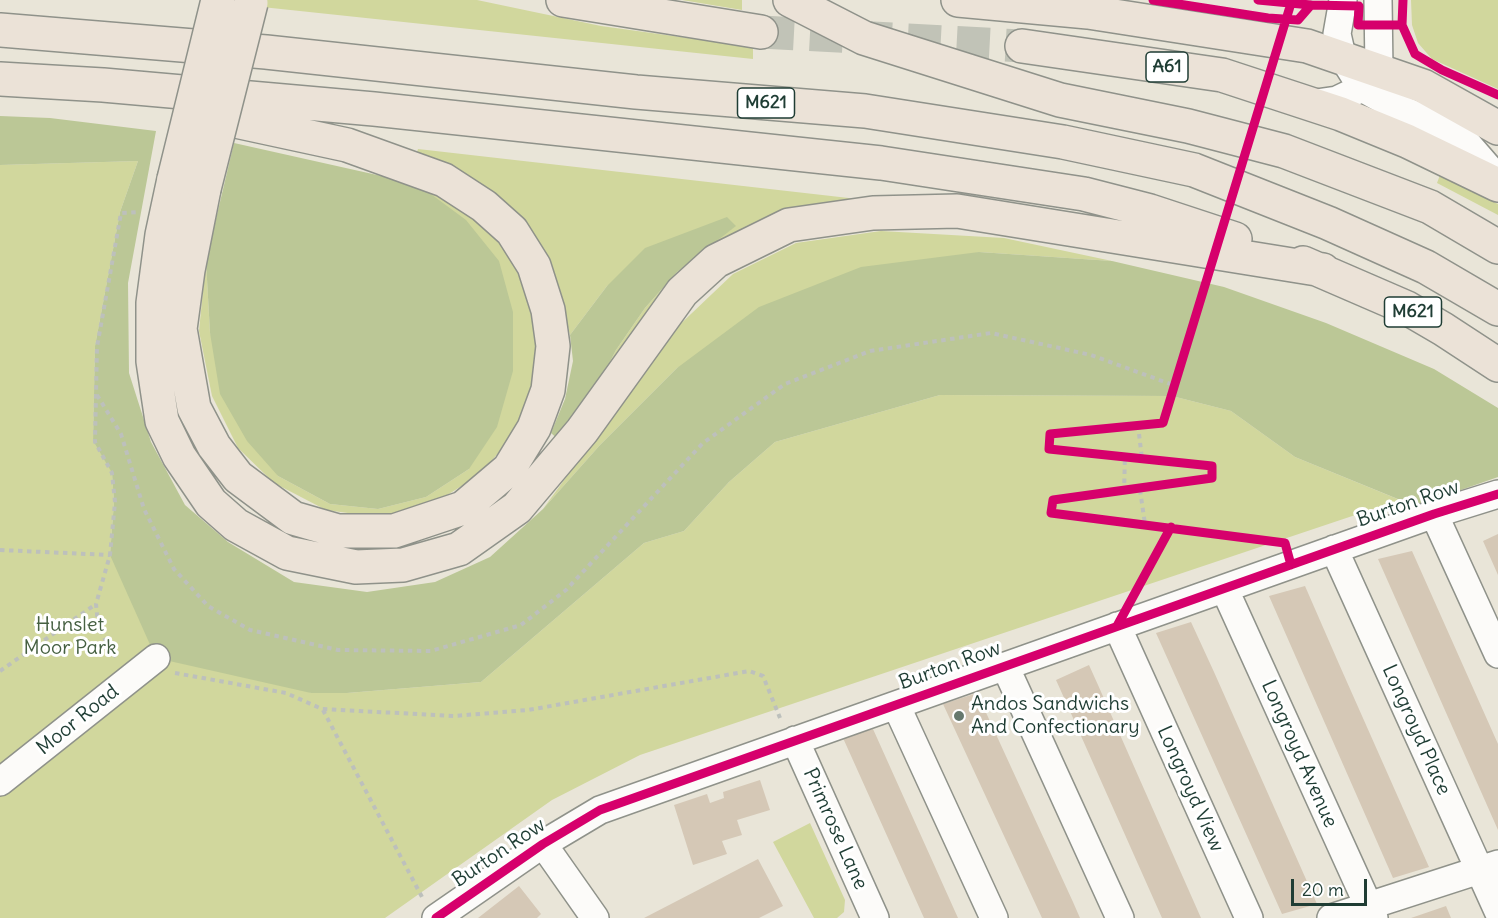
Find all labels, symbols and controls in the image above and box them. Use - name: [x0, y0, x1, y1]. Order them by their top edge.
- road number: A61: [1146, 52, 1188, 82]
- road number: M621: [738, 88, 795, 118]
- road number: M621: [1384, 297, 1442, 327]
- street label: Burton Row: [1354, 475, 1462, 533]
- park label: Hunslet Moor Park: [24, 613, 116, 660]
- street label: Burton Row: [896, 636, 1004, 696]
- street label: Longroyd Place: [1377, 661, 1455, 799]
- street label: Longroyd Avenue: [1256, 677, 1342, 831]
- street label: Moor Road: [32, 680, 124, 760]
- place label: Andos Sandwichs And Confectionary: [971, 692, 1140, 739]
- marker: Andos Sandwichs And Confectionary: [952, 709, 966, 723]
- street label: Longroyd View: [1152, 722, 1228, 856]
- street label: Primrose Lane: [797, 764, 873, 894]
- street label: Burton Row: [448, 813, 550, 893]
- scale bar: [1294, 867, 1370, 905]
- text: 20 m: [1302, 878, 1344, 901]

